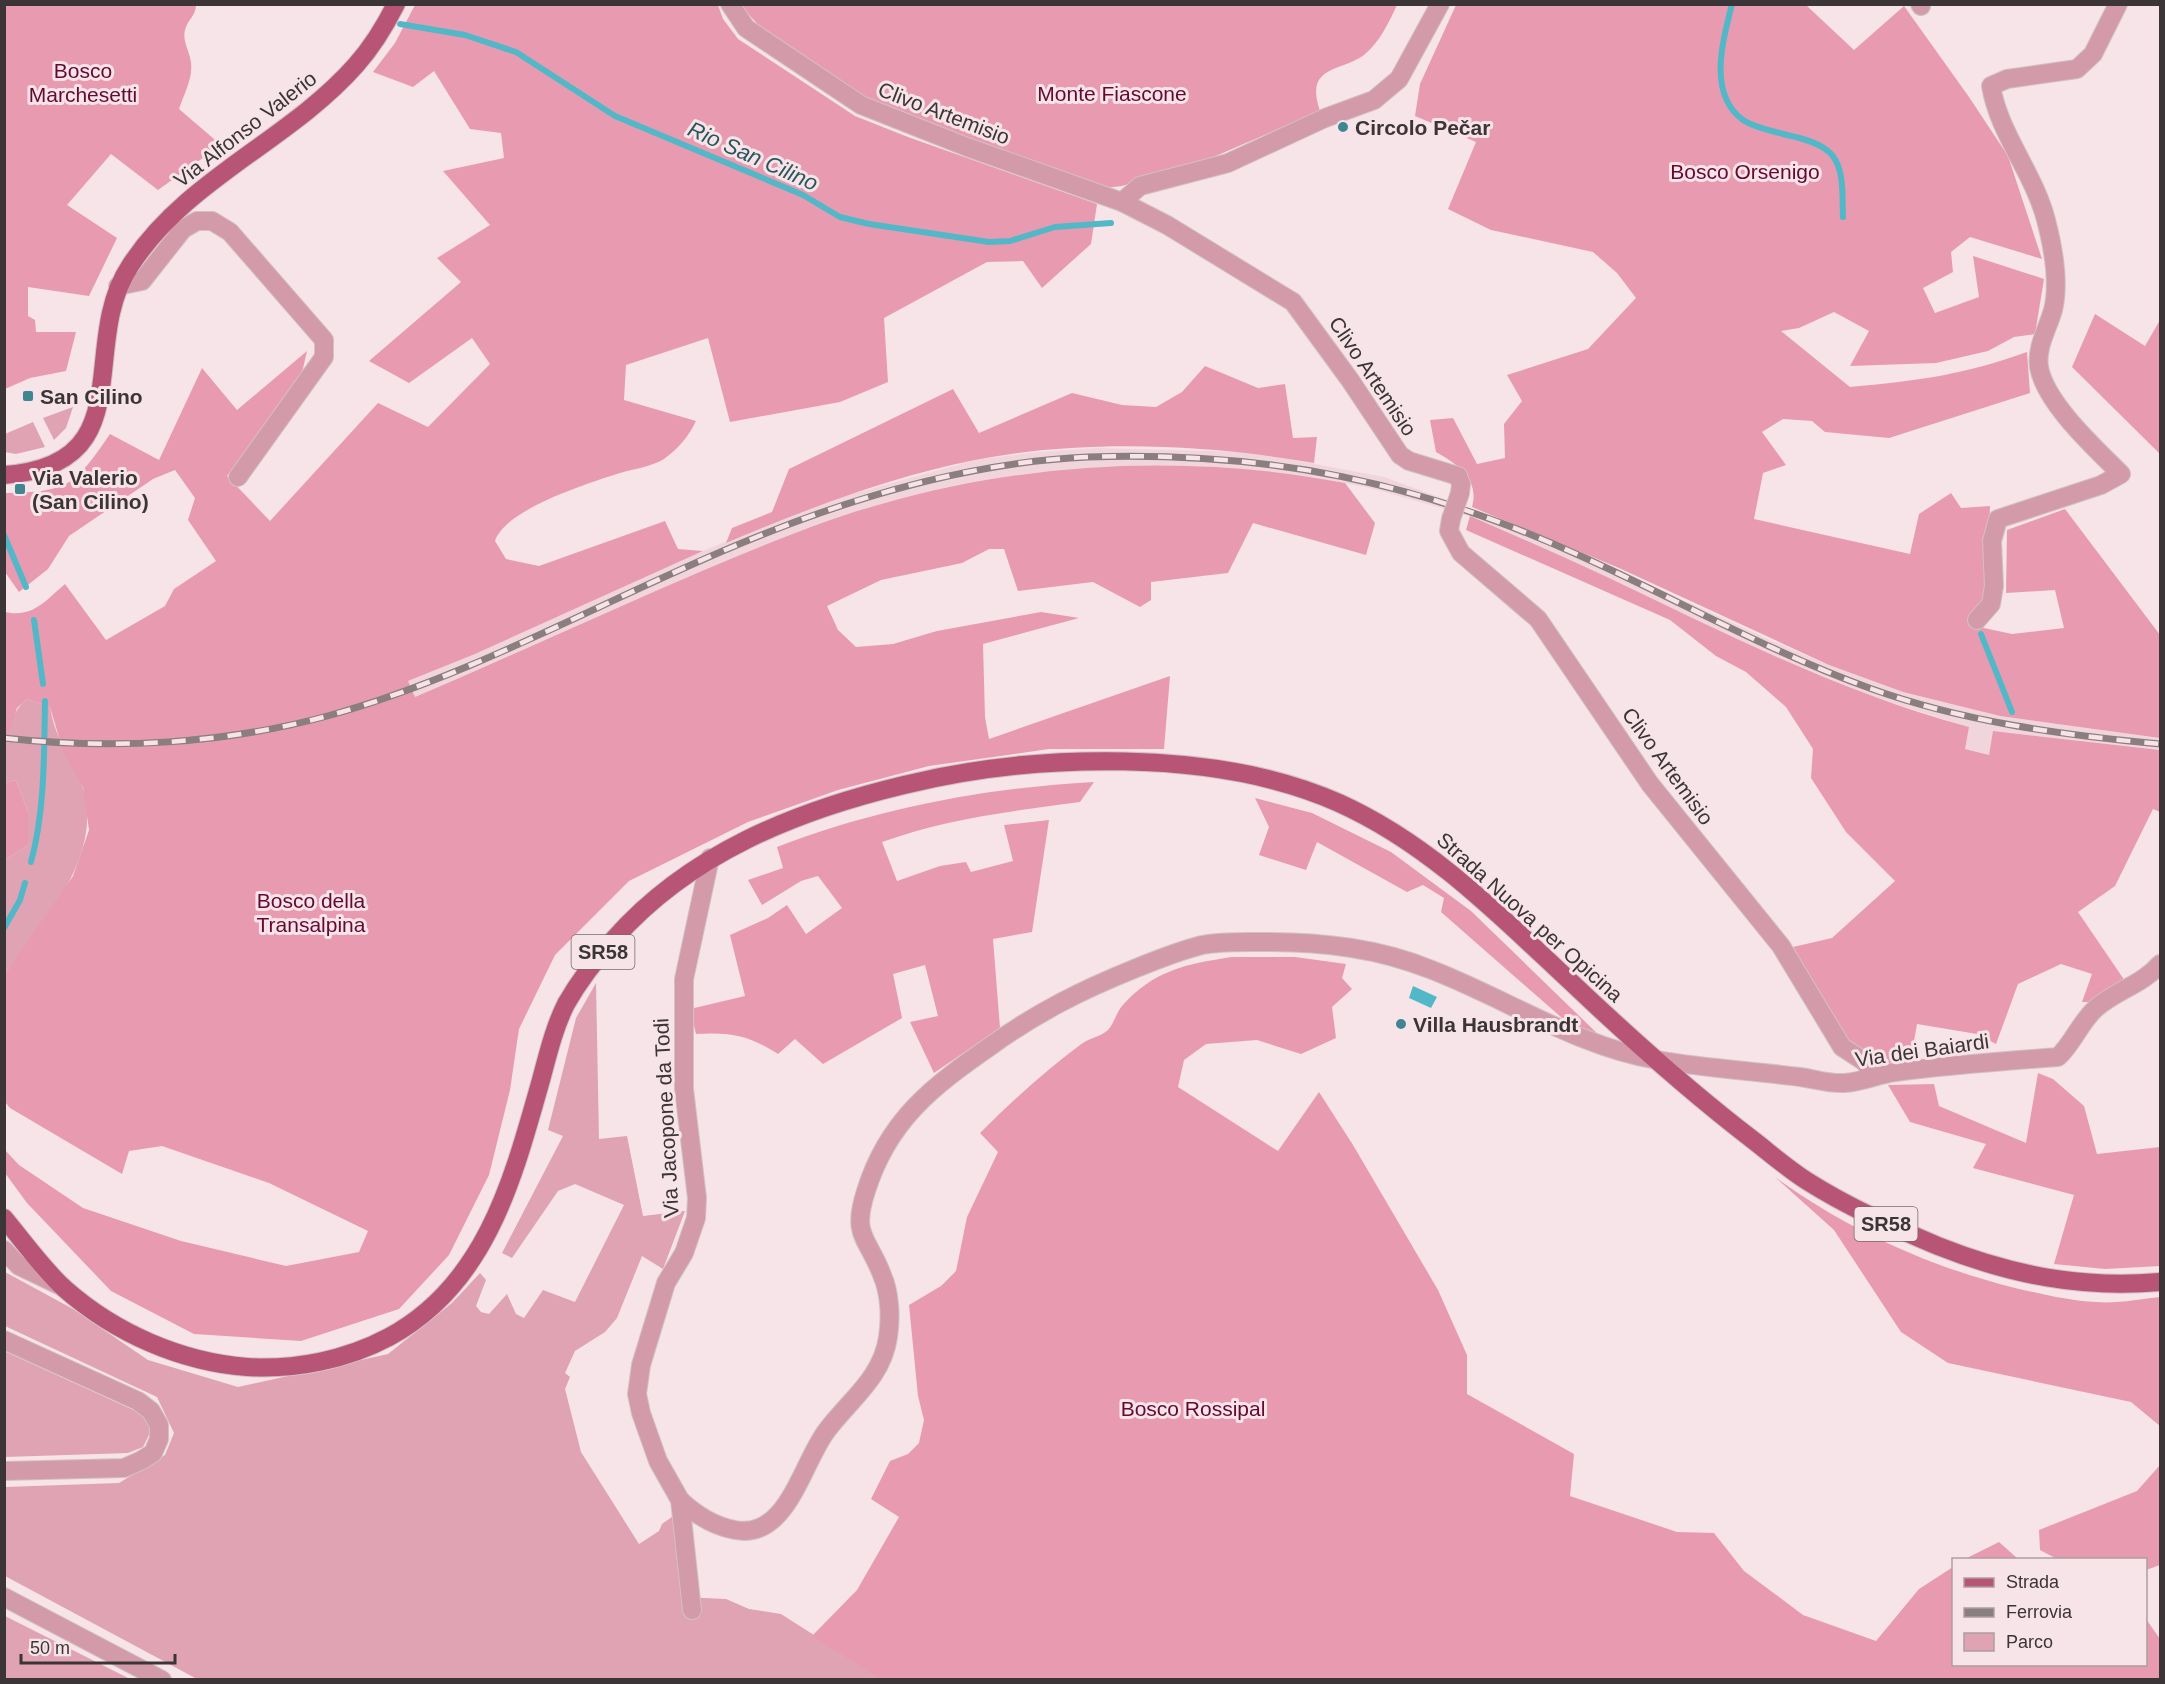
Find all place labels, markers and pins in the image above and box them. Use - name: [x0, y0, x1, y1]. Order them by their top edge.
- place label: Circolo Pečar: [1355, 116, 1490, 139]
- marker: Circolo Pečar: [1336, 120, 1350, 134]
- place label: San Cilino: [40, 385, 143, 408]
- marker: San Cilino: [21, 389, 35, 403]
- place label: Via Valerio (San Cilino): [32, 466, 149, 513]
- marker: Via Valerio (San Cilino): [13, 482, 27, 496]
- place label: Villa Hausbrandt: [1413, 1013, 1578, 1036]
- marker: Villa Hausbrandt: [1394, 1017, 1408, 1031]

